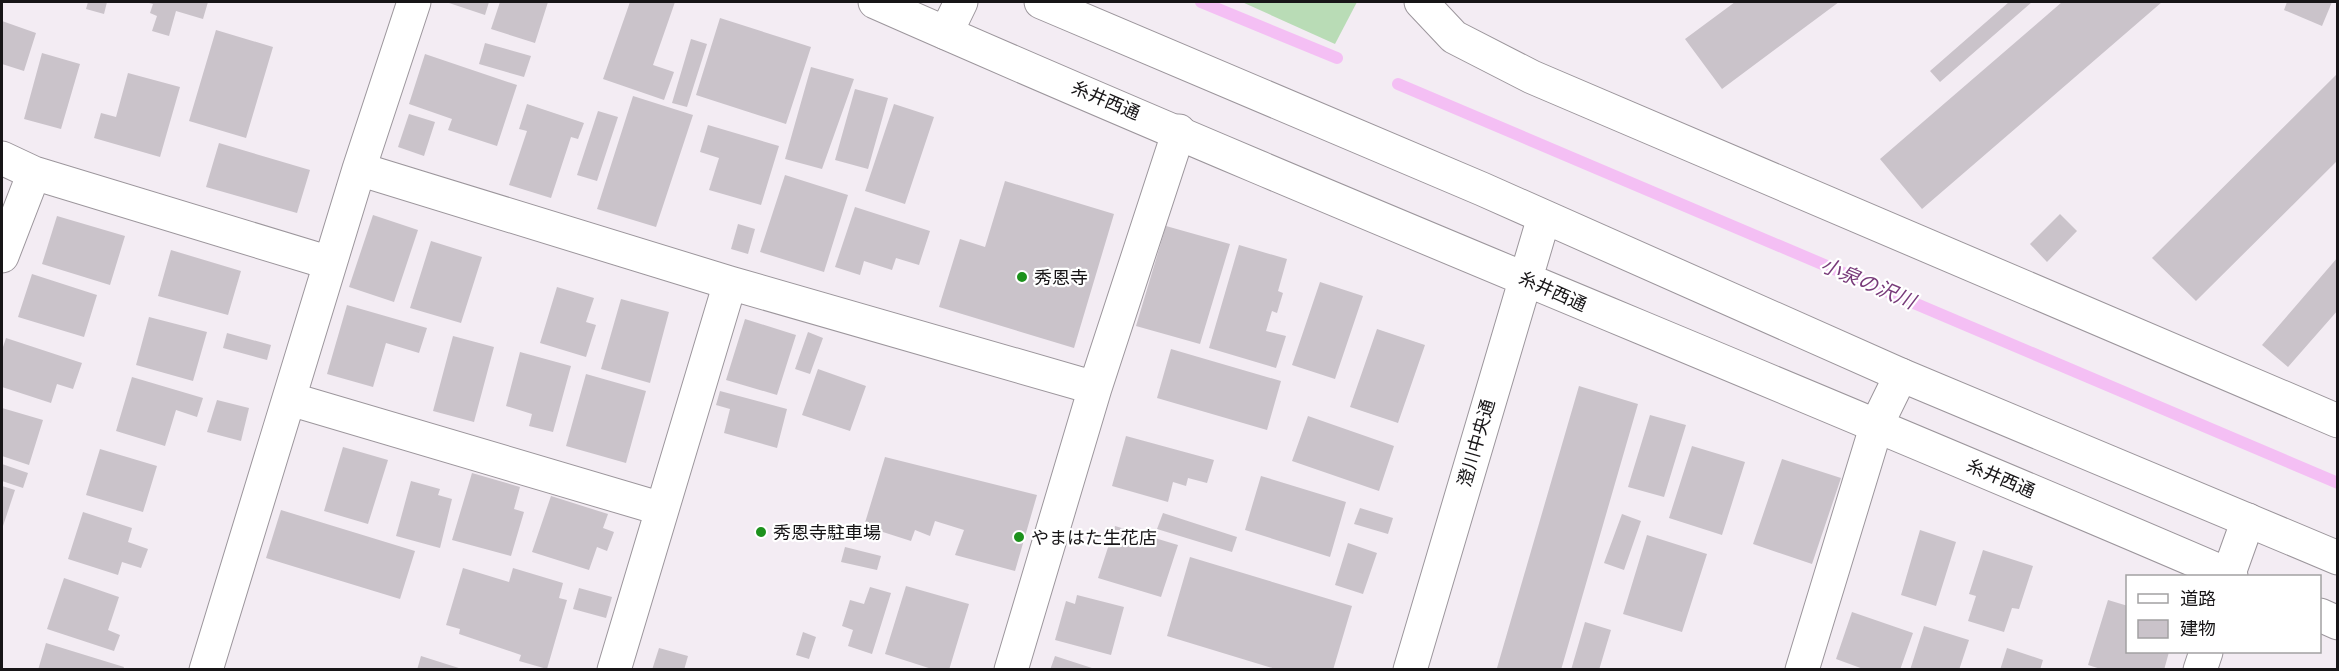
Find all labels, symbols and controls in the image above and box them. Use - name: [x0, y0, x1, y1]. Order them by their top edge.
- street label: 糸井西通: [1068, 75, 1144, 125]
- water label: 小泉の沢川: [1817, 251, 1921, 315]
- place label: 秀恩寺: [1034, 266, 1088, 289]
- street label: 糸井西通: [1515, 266, 1591, 316]
- marker: 秀恩寺: [1015, 270, 1029, 284]
- street label: 澄川中央通: [1453, 397, 1499, 489]
- street label: 糸井西通: [1963, 453, 2039, 503]
- place label: 秀恩寺駐車場: [773, 521, 881, 544]
- marker: 秀恩寺駐車場: [754, 525, 768, 539]
- place label: やまはた生花店: [1031, 526, 1157, 549]
- marker: やまはた生花店: [1012, 530, 1026, 544]
- legend: [2126, 575, 2321, 653]
- text: 道路: [2180, 587, 2216, 610]
- text: 建物: [2180, 617, 2216, 640]

